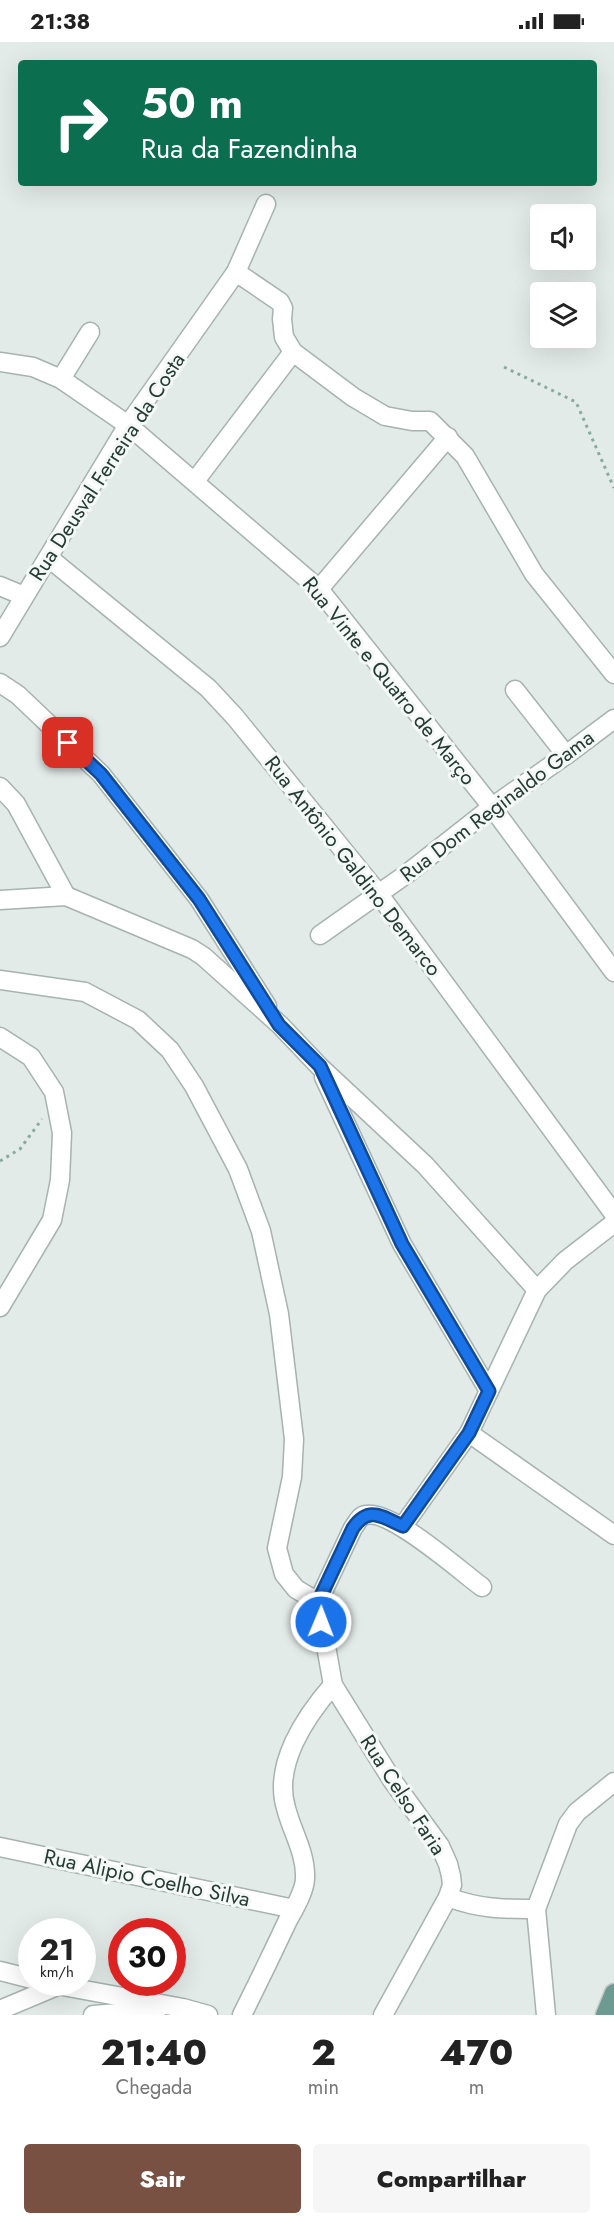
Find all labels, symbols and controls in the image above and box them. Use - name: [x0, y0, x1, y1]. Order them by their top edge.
- text: 21:38: [30, 5, 90, 37]
- text: 50 m: [141, 73, 243, 134]
- icon: right: [42, 84, 120, 162]
- text: Rua da Fazendinha: [141, 129, 357, 168]
- map controls: [530, 204, 596, 348]
- button: sound: [530, 204, 596, 270]
- button: layers: [530, 282, 596, 348]
- street label: Rua Deusval Ferreira da Costa: [22, 347, 192, 587]
- street label: Rua Vinte e Quatro de Março: [295, 570, 483, 792]
- pin: [42, 717, 93, 768]
- street label: Rua Dom Reginaldo Gama: [394, 723, 600, 889]
- icon: arrive: [51, 726, 84, 759]
- street label: Rua Antônio Galdino Demarco: [257, 750, 449, 982]
- position arrow: [289, 1590, 353, 1654]
- street label: Rua Celso Faria: [353, 1729, 453, 1861]
- street label: Rua Alipio Coelho Silva: [41, 1842, 253, 1914]
- speed limit sign: 30: [108, 1918, 186, 1996]
- text: 21: [40, 1928, 74, 1971]
- text: km/h: [40, 1961, 74, 1983]
- text: 21:40: [101, 2026, 207, 2078]
- text: 2: [311, 2026, 336, 2078]
- text: 470: [440, 2026, 513, 2078]
- text: Chegada: [116, 2073, 192, 2102]
- text: min: [308, 2073, 339, 2102]
- text: m: [469, 2073, 484, 2102]
- button: Sair: [24, 2144, 301, 2213]
- button: Compartilhar: [313, 2144, 590, 2213]

